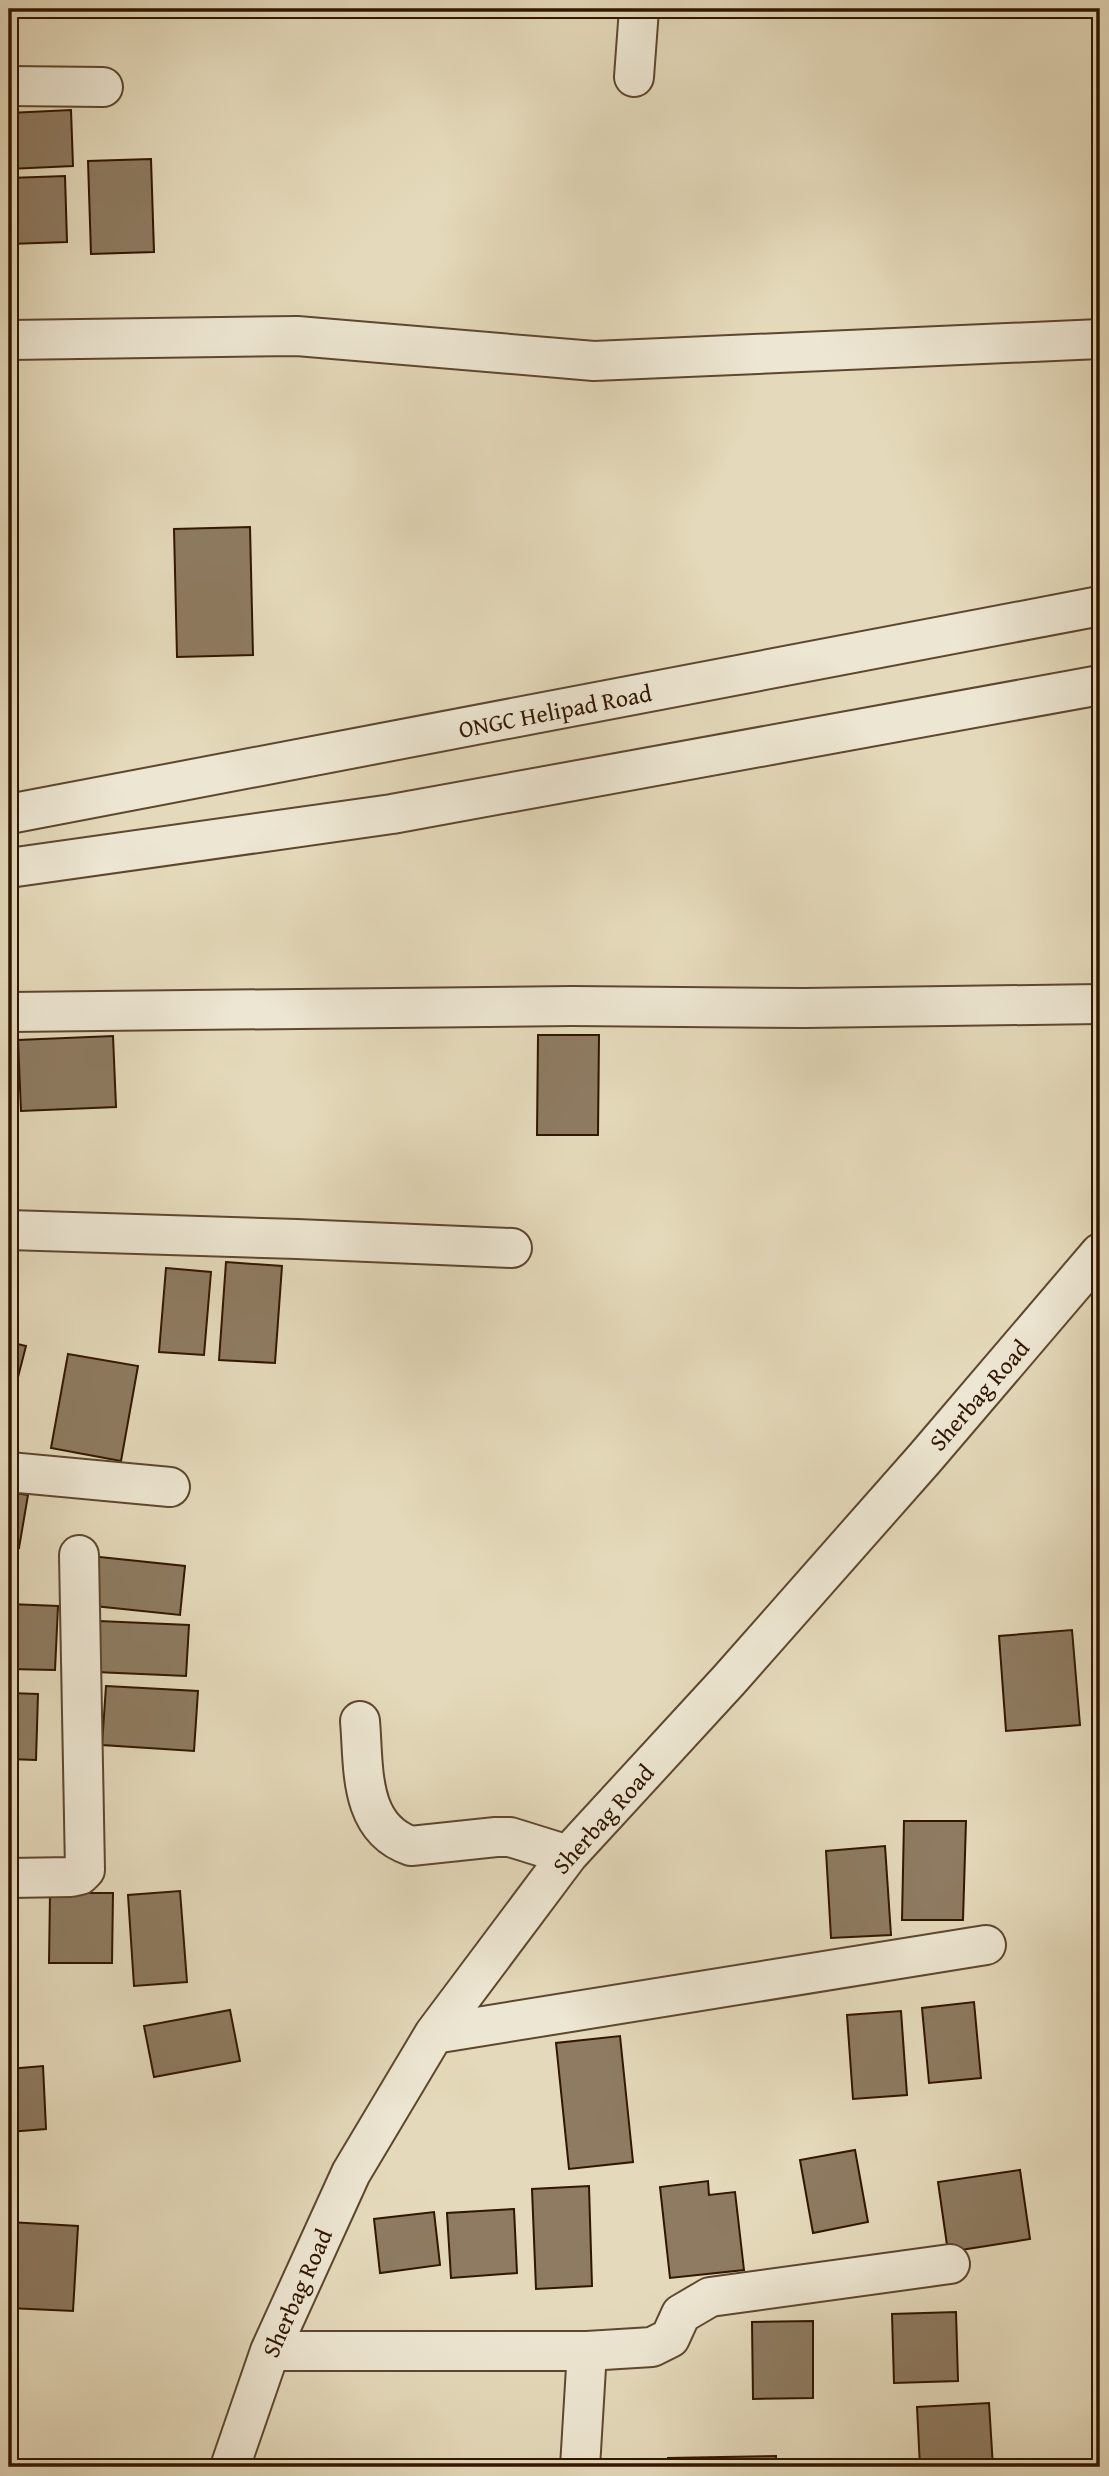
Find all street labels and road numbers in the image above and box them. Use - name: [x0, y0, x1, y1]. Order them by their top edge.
- street label: ONGC Helipad Road: [455, 675, 655, 747]
- street label: Sherbag Road: [921, 1331, 1037, 1458]
- street label: Sherbag Road: [544, 1756, 662, 1882]
- street label: Sherbag Road: [253, 2223, 341, 2363]

